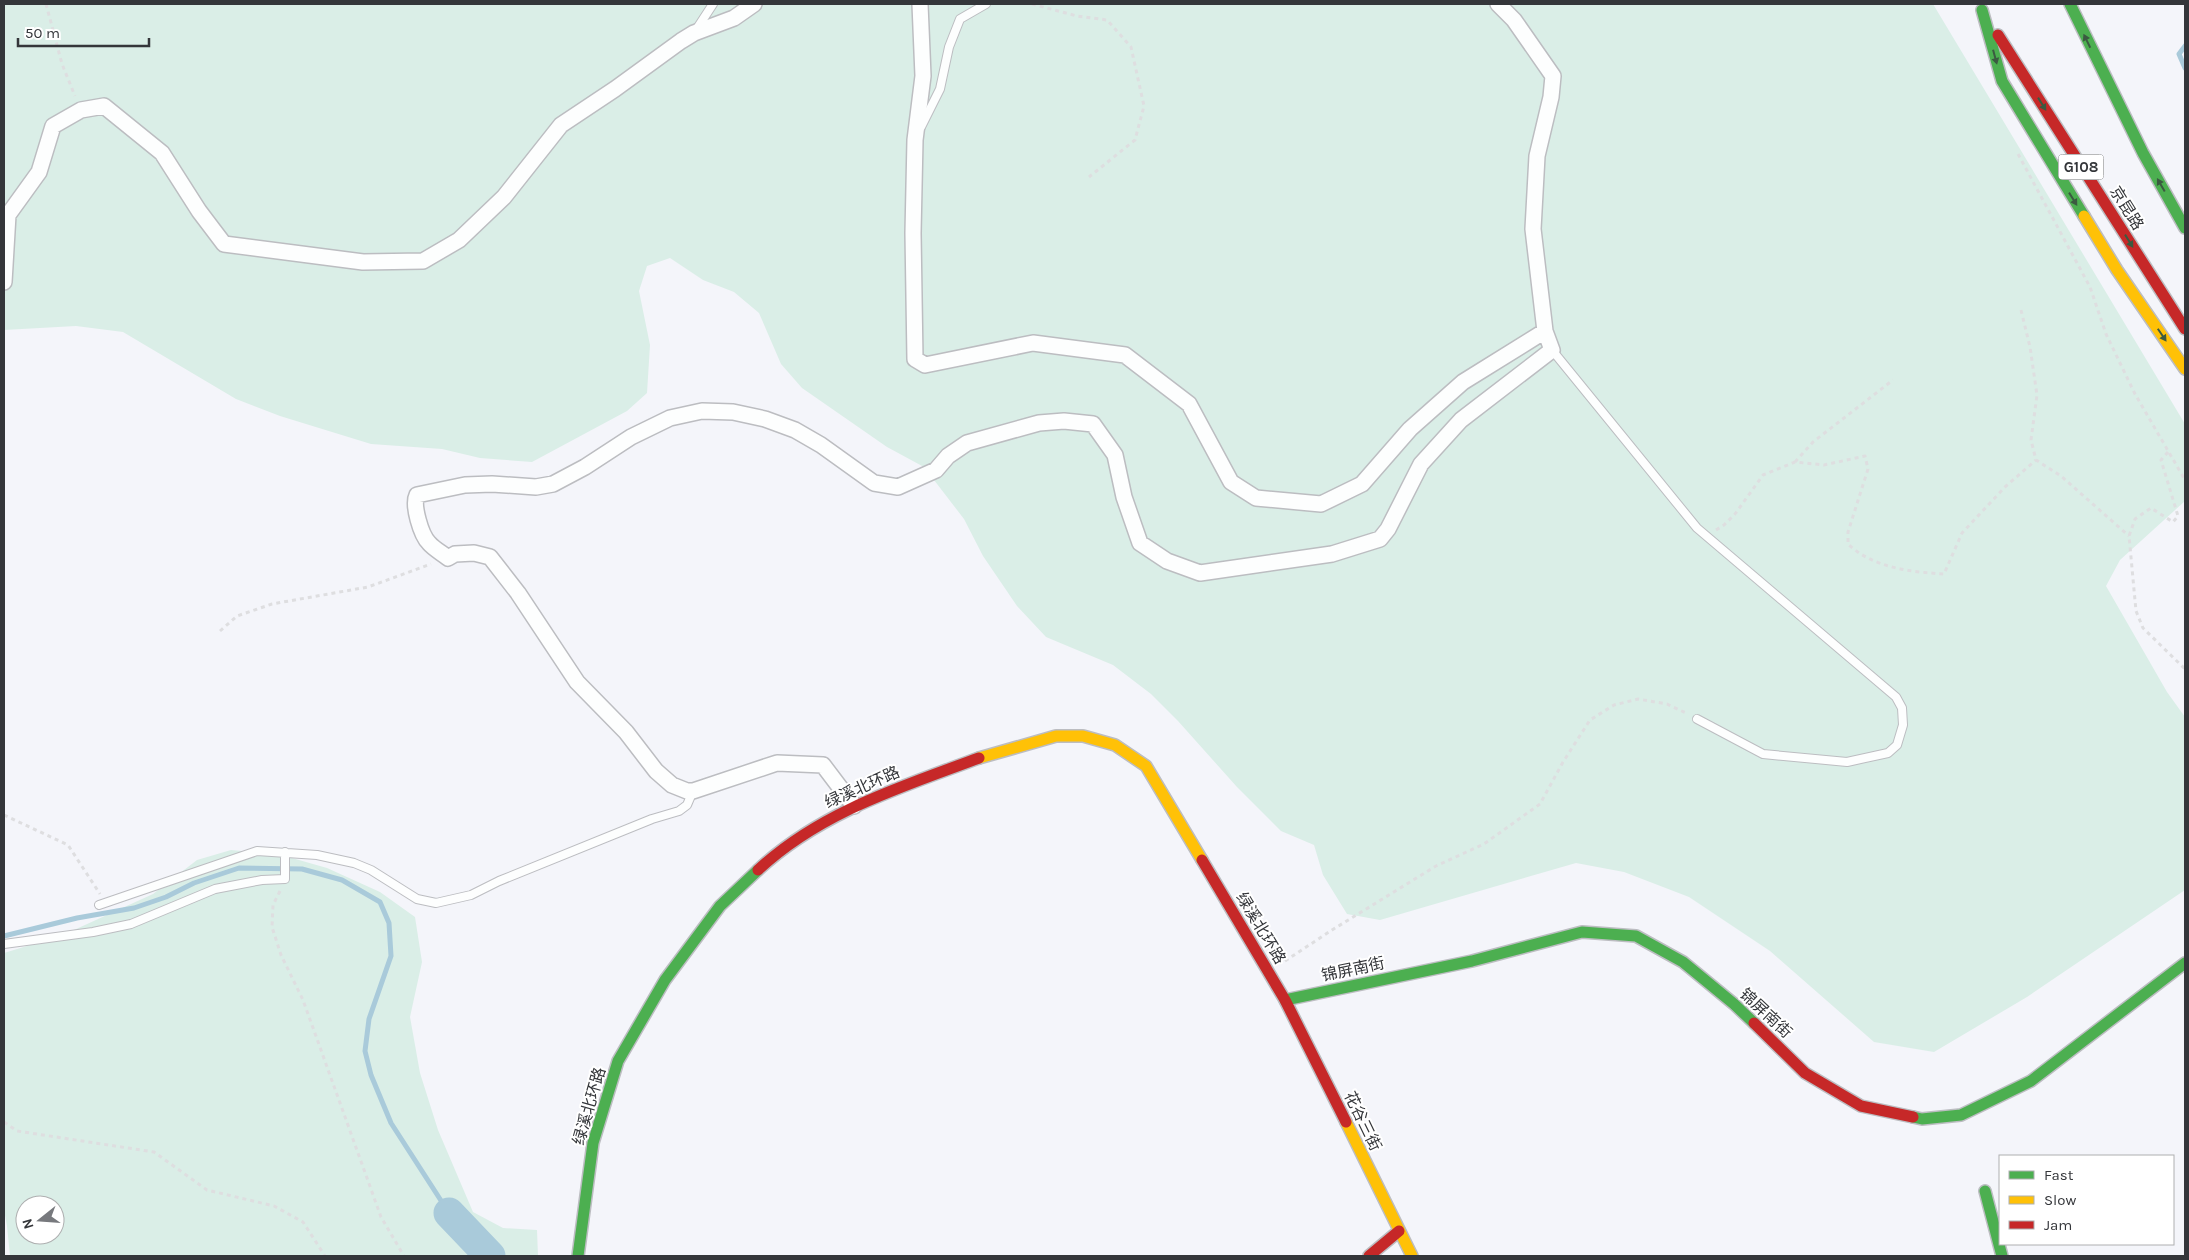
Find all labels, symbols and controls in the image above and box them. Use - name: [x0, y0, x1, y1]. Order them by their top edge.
- scale bar: [18, 15, 149, 47]
- text: 50 m: [25, 24, 60, 42]
- one-way arrow: [2083, 33, 2091, 48]
- one-way arrow: [1992, 50, 2000, 65]
- one-way arrow: [2037, 98, 2046, 111]
- road number: G108: [2058, 154, 2104, 180]
- one-way arrow: [2157, 178, 2165, 193]
- street label: 京昆路: [2106, 183, 2148, 233]
- one-way arrow: [2069, 192, 2078, 206]
- one-way arrow: [2124, 235, 2134, 248]
- one-way arrow: [2157, 328, 2167, 342]
- street label: 绿溪北环路: [822, 762, 902, 812]
- street label: 绿溪北环路: [1232, 889, 1290, 967]
- street label: 锦屏南街: [1320, 953, 1386, 985]
- street label: 锦屏南街: [1736, 984, 1796, 1042]
- street label: 绿溪北环路: [569, 1065, 609, 1147]
- street label: 花谷三街: [1340, 1088, 1386, 1154]
- legend: [1999, 1155, 2174, 1245]
- text: Fast: [2044, 1166, 2074, 1184]
- text: Slow: [2044, 1191, 2076, 1209]
- north arrow: [15, 1195, 65, 1245]
- text: N: [18, 1216, 38, 1231]
- text: Jam: [2044, 1216, 2072, 1234]

